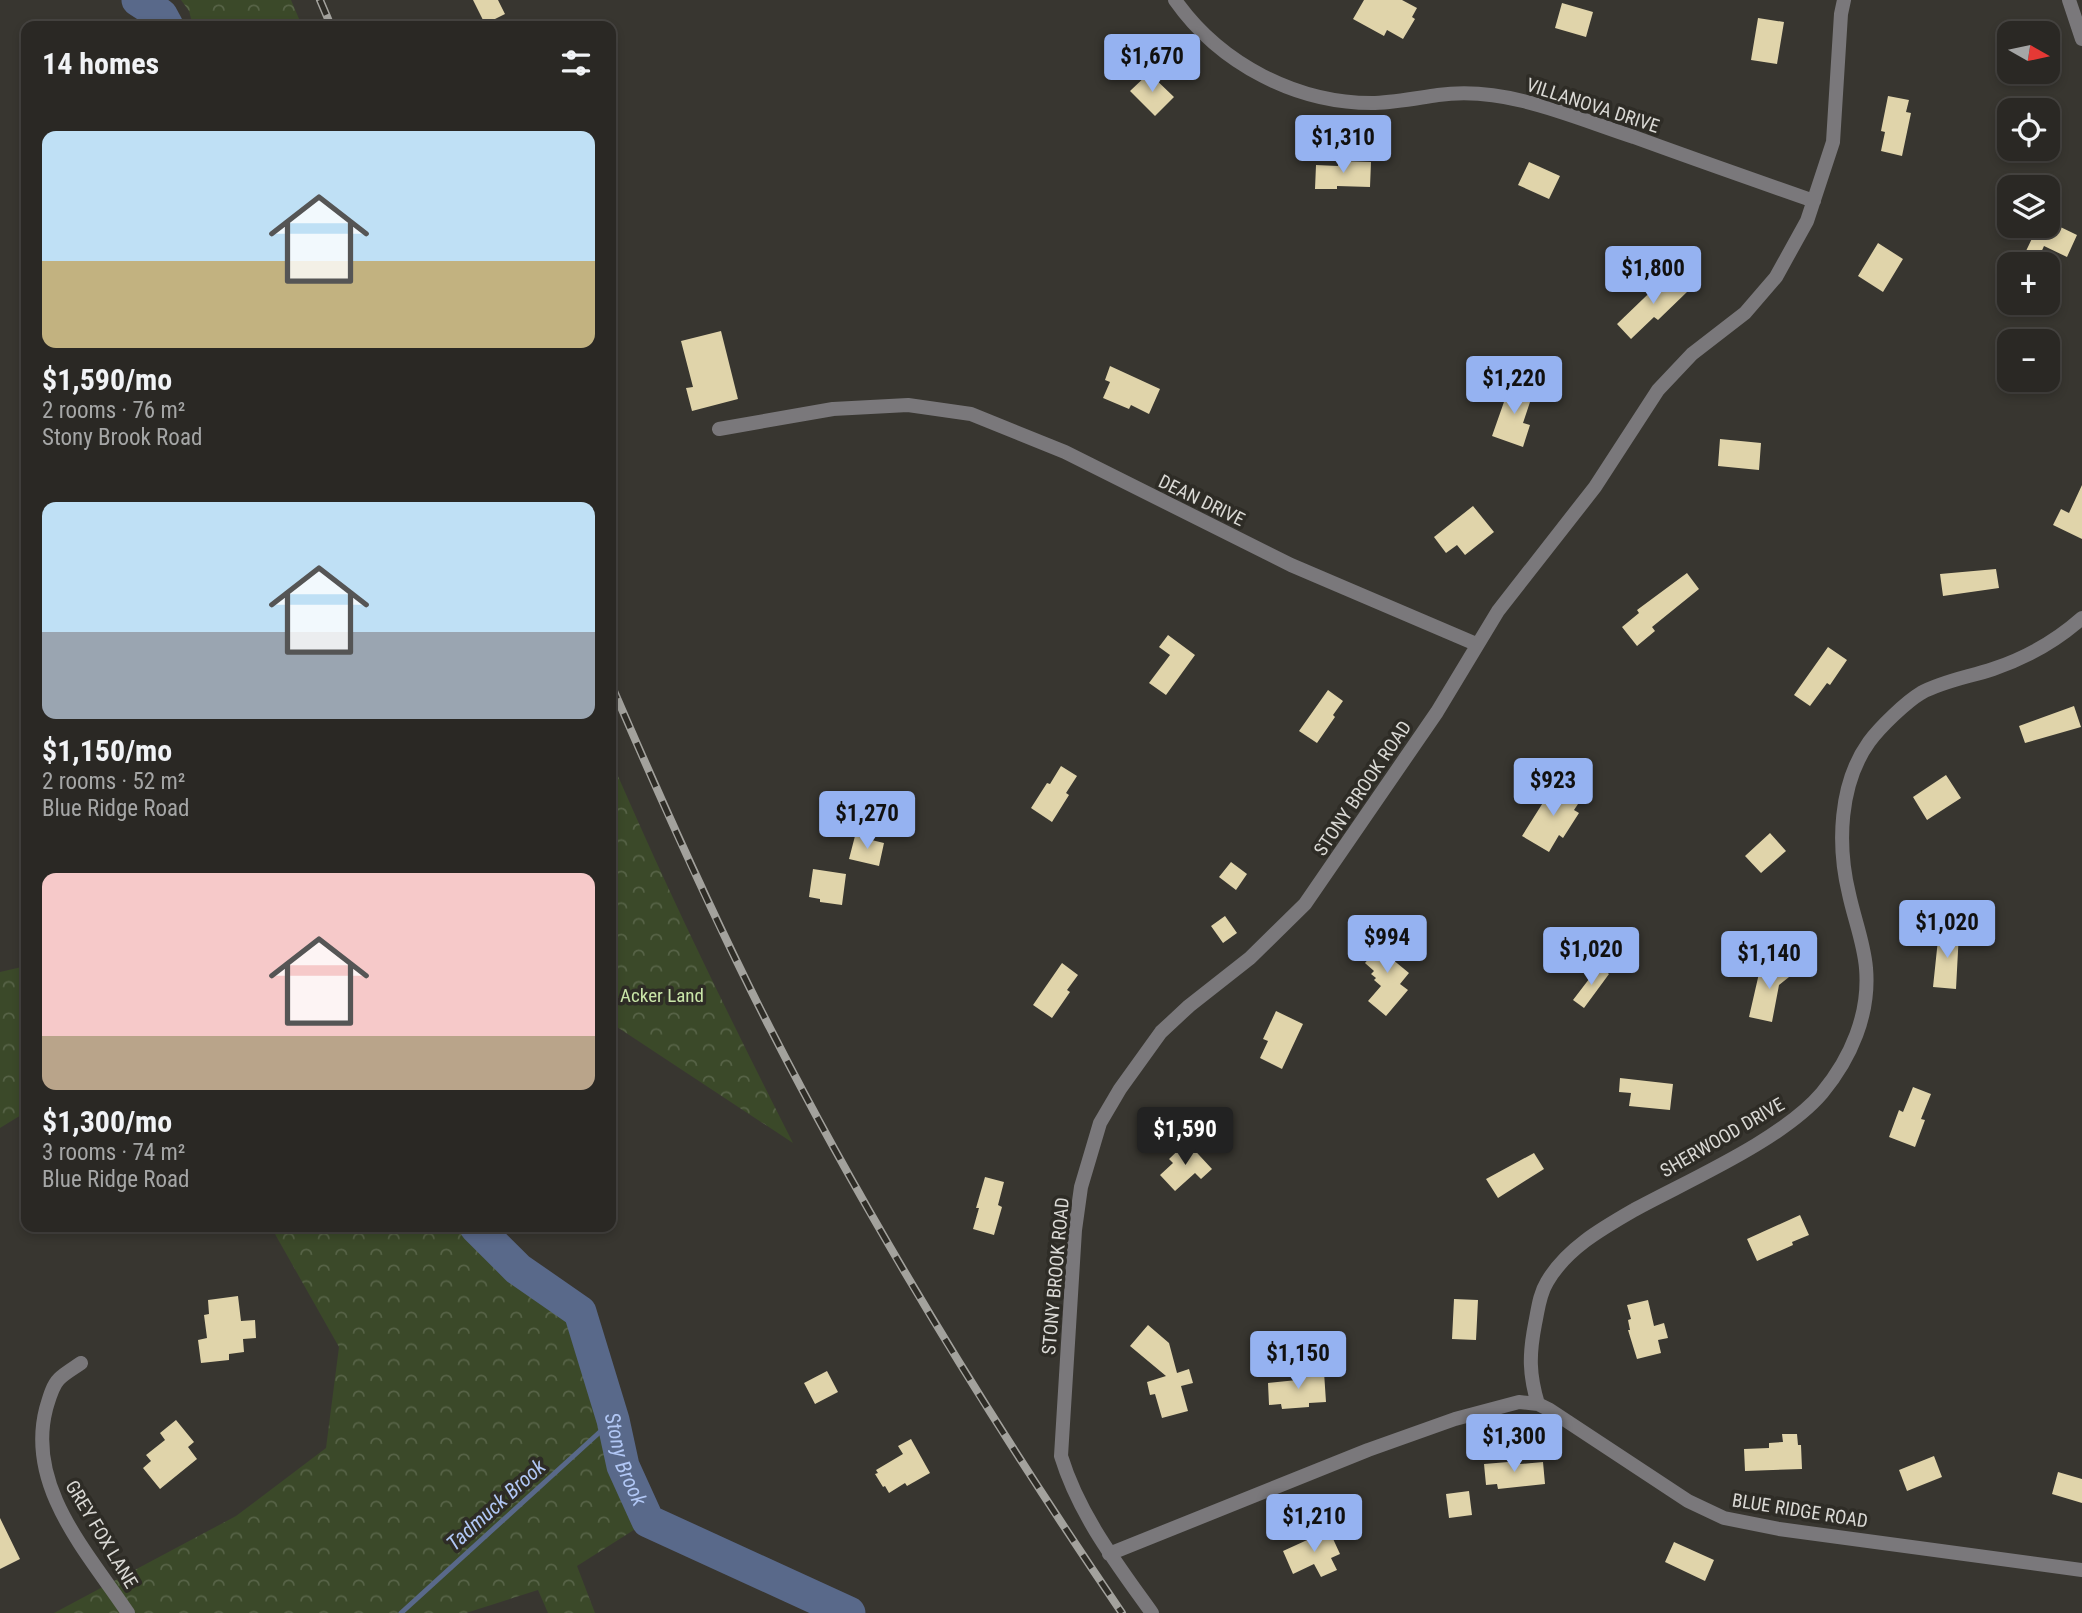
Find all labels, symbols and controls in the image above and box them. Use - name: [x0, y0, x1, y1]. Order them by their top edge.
- north arrow: [1997, 21, 2060, 84]
- map controls: [1997, 21, 2060, 392]
- pin: $1,670: [1095, 34, 1209, 94]
- text: $1,670: [1120, 43, 1184, 70]
- icon: filters: [557, 44, 595, 82]
- text: 14 homes: [42, 46, 159, 81]
- street label: VILLANOVA DRIVE: [1523, 73, 1662, 138]
- button: locate: [1997, 98, 2060, 161]
- pin: $1,310: [1286, 116, 1400, 175]
- text: $1,310: [1311, 124, 1375, 151]
- button: layers: [1997, 175, 2060, 238]
- icon: home: [256, 176, 382, 302]
- pin: $1,800: [1596, 246, 1710, 306]
- button: +: [1997, 252, 2060, 315]
- text: $1,800: [1621, 255, 1685, 282]
- button: −: [1997, 329, 2060, 392]
- pin: $1,220: [1457, 356, 1571, 416]
- text: $1,590/mo: [42, 362, 172, 397]
- text: $1,220: [1482, 365, 1546, 392]
- text: 2 rooms · 76 m²: [42, 397, 185, 424]
- text: Stony Brook Road: [42, 424, 202, 451]
- street label: DEAN DRIVE: [1155, 470, 1249, 531]
- icon: home: [256, 547, 382, 673]
- street label: STONY BROOK ROAD: [1309, 716, 1416, 860]
- text: $1,150/mo: [42, 733, 172, 768]
- pin: $923: [1512, 758, 1594, 818]
- text: $923: [1530, 767, 1576, 794]
- text: 2 rooms · 52 m²: [42, 768, 185, 795]
- pin: $1,270: [810, 792, 924, 851]
- text: Blue Ridge Road: [42, 795, 190, 822]
- text: $1,270: [835, 800, 899, 827]
- pin: $1,020: [1890, 900, 2004, 960]
- text: $1,020: [1915, 909, 1979, 936]
- pin: $994: [1346, 916, 1428, 975]
- icon: home: [256, 918, 382, 1044]
- text: $994: [1364, 924, 1410, 951]
- pin: $1,020: [1534, 928, 1648, 987]
- pin: $1,140: [1712, 932, 1826, 991]
- text: $1,020: [1559, 936, 1623, 963]
- text: $1,140: [1737, 940, 1801, 967]
- park label: Acker Land: [620, 984, 704, 1007]
- street label: SHERWOOD DRIVE: [1656, 1093, 1788, 1182]
- text: $1,300/mo: [42, 1104, 172, 1139]
- pin: $1,590: [1128, 1108, 1242, 1167]
- text: $1,590: [1153, 1116, 1217, 1143]
- text: 3 rooms · 74 m²: [42, 1139, 185, 1166]
- text: Blue Ridge Road: [42, 1166, 190, 1193]
- street label: STONY BROOK ROAD: [1037, 1196, 1074, 1356]
- pin: $1,150: [1241, 1332, 1355, 1391]
- text: $1,150: [1266, 1340, 1330, 1367]
- water label: Stony Brook: [599, 1410, 652, 1510]
- pin: $1,300: [1457, 1414, 1571, 1474]
- text: $1,300: [1482, 1423, 1546, 1450]
- water label: Tadmuck Brook: [442, 1454, 551, 1556]
- street label: GREY FOX LANE: [60, 1476, 143, 1592]
- street label: BLUE RIDGE ROAD: [1730, 1488, 1869, 1533]
- pin: $1,210: [1257, 1494, 1371, 1554]
- text: $1,210: [1282, 1503, 1346, 1530]

